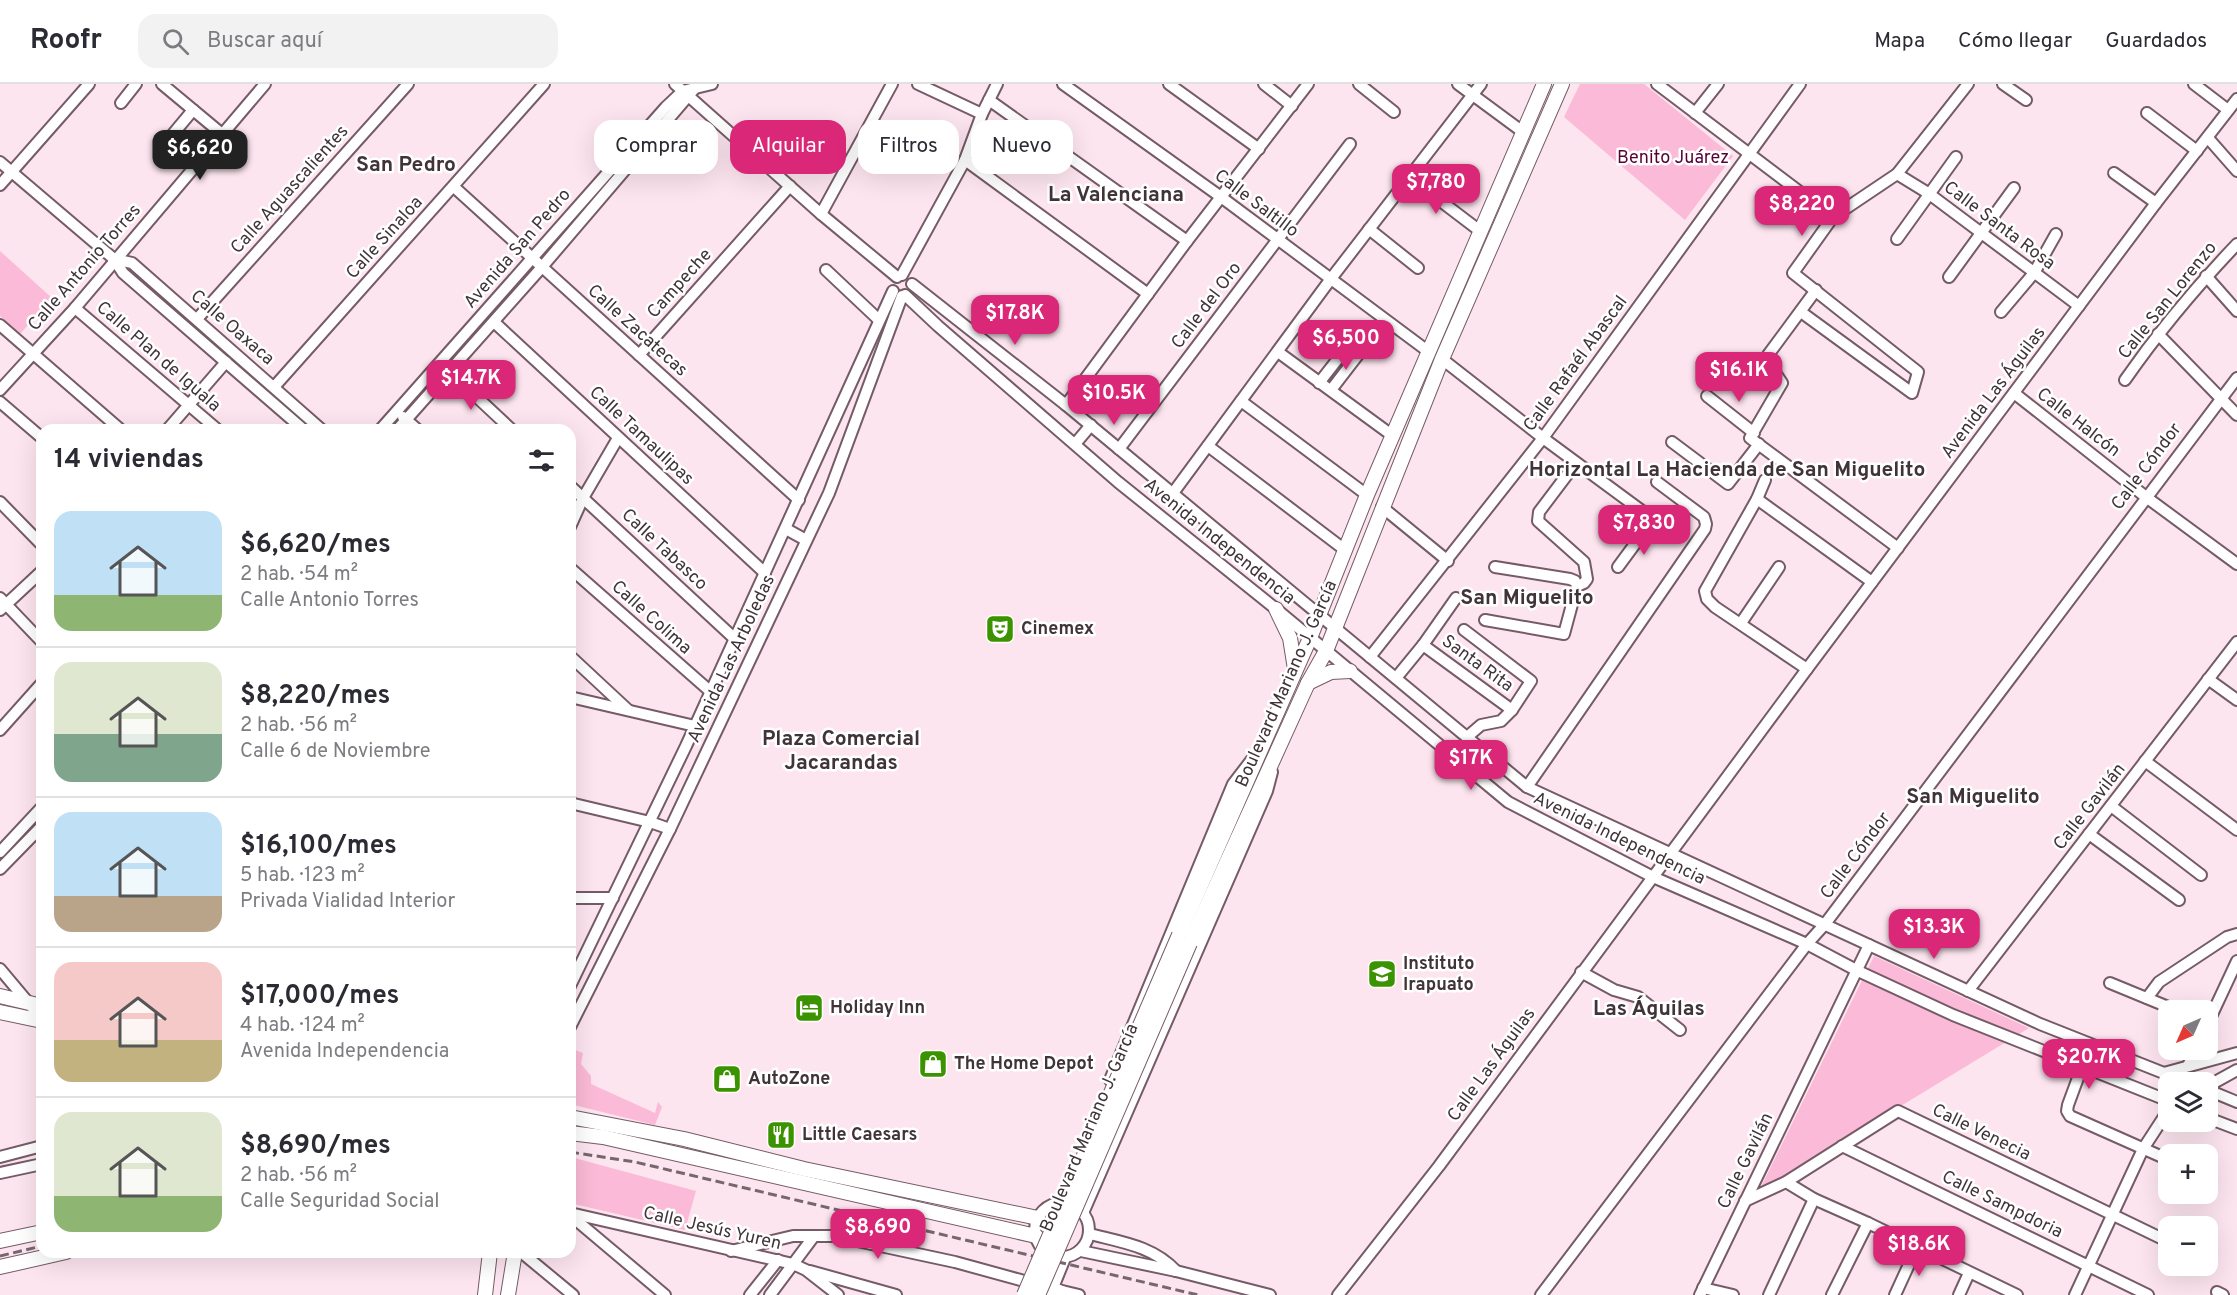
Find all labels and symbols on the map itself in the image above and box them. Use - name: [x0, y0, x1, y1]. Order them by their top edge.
- street label: Calle Aguascalientes: [226, 121, 354, 259]
- pin: $6,620: [151, 130, 249, 181]
- park label: Benito Juárez: [1617, 147, 1729, 170]
- district label: San Pedro: [356, 152, 456, 179]
- pin: $7,780: [1387, 164, 1485, 215]
- street label: Calle Saltillo: [1209, 165, 1303, 243]
- street label: Calle Santa Rosa: [1938, 176, 2060, 276]
- district label: La Valenciana: [1048, 182, 1184, 209]
- street label: Avenida San Pedro: [460, 184, 576, 314]
- pin: $8,220: [1753, 186, 1851, 237]
- street label: Calle Sinaloa: [342, 192, 428, 284]
- street label: Calle Antonio Torres: [24, 200, 146, 336]
- street label: Calle San Lorenzo: [2113, 237, 2223, 365]
- street label: Campeche: [643, 244, 717, 324]
- street label: Calle del Oro: [1167, 258, 1247, 354]
- street label: Calle Zacatecas: [582, 280, 692, 382]
- street label: Calle Oaxaca: [185, 285, 279, 371]
- street label: Calle Rafaél Abascal: [1519, 291, 1633, 437]
- pin: $17.8K: [966, 295, 1064, 346]
- street label: Calle Plan de Iguala: [91, 297, 225, 417]
- pin: $6,500: [1297, 320, 1395, 371]
- street label: Avenida Las Águilas: [1935, 321, 2051, 464]
- pin: $16.1K: [1690, 352, 1788, 403]
- pin: $14.7K: [422, 360, 520, 411]
- pin: $10.5K: [1065, 375, 1163, 426]
- street label: Calle Tamaulipas: [584, 381, 698, 491]
- street label: Calle Halcón: [2032, 383, 2124, 463]
- street label: Calle Cóndor: [2107, 419, 2187, 515]
- district label: Horizontal La Hacienda de San Miguelito: [1529, 457, 1925, 484]
- street label: Avenida Independencia: [1139, 474, 1299, 610]
- street label: Calle Tabasco: [616, 504, 712, 596]
- pin: $7,830: [1595, 505, 1693, 556]
- street label: Avenida Las Arboledas: [683, 571, 781, 747]
- street label: Calle Colima: [606, 576, 696, 660]
- street label: Boulevard Mariano J. García: [1231, 577, 1343, 791]
- district label: San Miguelito: [1460, 585, 1594, 612]
- theatre icon: Cinemex: [984, 613, 1016, 645]
- place label: Cinemex: [1021, 618, 1094, 641]
- street label: Santa Rita: [1437, 630, 1517, 698]
- district label: Plaza Comercial Jacarandas: [762, 726, 920, 777]
- pin: $17K: [1435, 740, 1507, 791]
- street label: Calle Gavilán: [2049, 759, 2131, 855]
- district label: San Miguelito: [1906, 784, 2040, 811]
- street label: Avenida Independencia: [1529, 787, 1709, 891]
- street label: Calle Cóndor: [1816, 808, 1896, 904]
- pin: $13.3K: [1885, 909, 1983, 960]
- place label: Instituto Irapuato: [1403, 953, 1474, 997]
- school or university icon: Instituto Irapuato: [1366, 958, 1398, 990]
- hotel icon: Holiday Inn: [793, 992, 825, 1024]
- district label: Las Águilas: [1593, 995, 1705, 1023]
- place label: Holiday Inn: [830, 997, 925, 1020]
- north arrow: [2158, 1000, 2218, 1060]
- street label: Calle Las Águilas: [1441, 1002, 1541, 1127]
- street label: Boulevard Mariano J. García: [1036, 1020, 1144, 1236]
- pin: $20.7K: [2040, 1039, 2138, 1090]
- shop icon: The Home Depot: [917, 1048, 949, 1080]
- place label: The Home Depot: [954, 1053, 1094, 1076]
- shop icon: AutoZone: [711, 1063, 743, 1095]
- place label: AutoZone: [748, 1068, 830, 1091]
- street label: Calle Venecia: [1928, 1099, 2034, 1167]
- street label: Calle Gavilán: [1713, 1109, 1779, 1213]
- restaurant icon: Little Caesars: [765, 1119, 797, 1151]
- place label: Little Caesars: [802, 1124, 917, 1147]
- street label: Calle Sampdoria: [1938, 1166, 2066, 1244]
- street label: Calle Jesús Yuren: [641, 1202, 783, 1256]
- pin: $8,690: [829, 1209, 927, 1260]
- pin: $18.6K: [1870, 1226, 1968, 1277]

